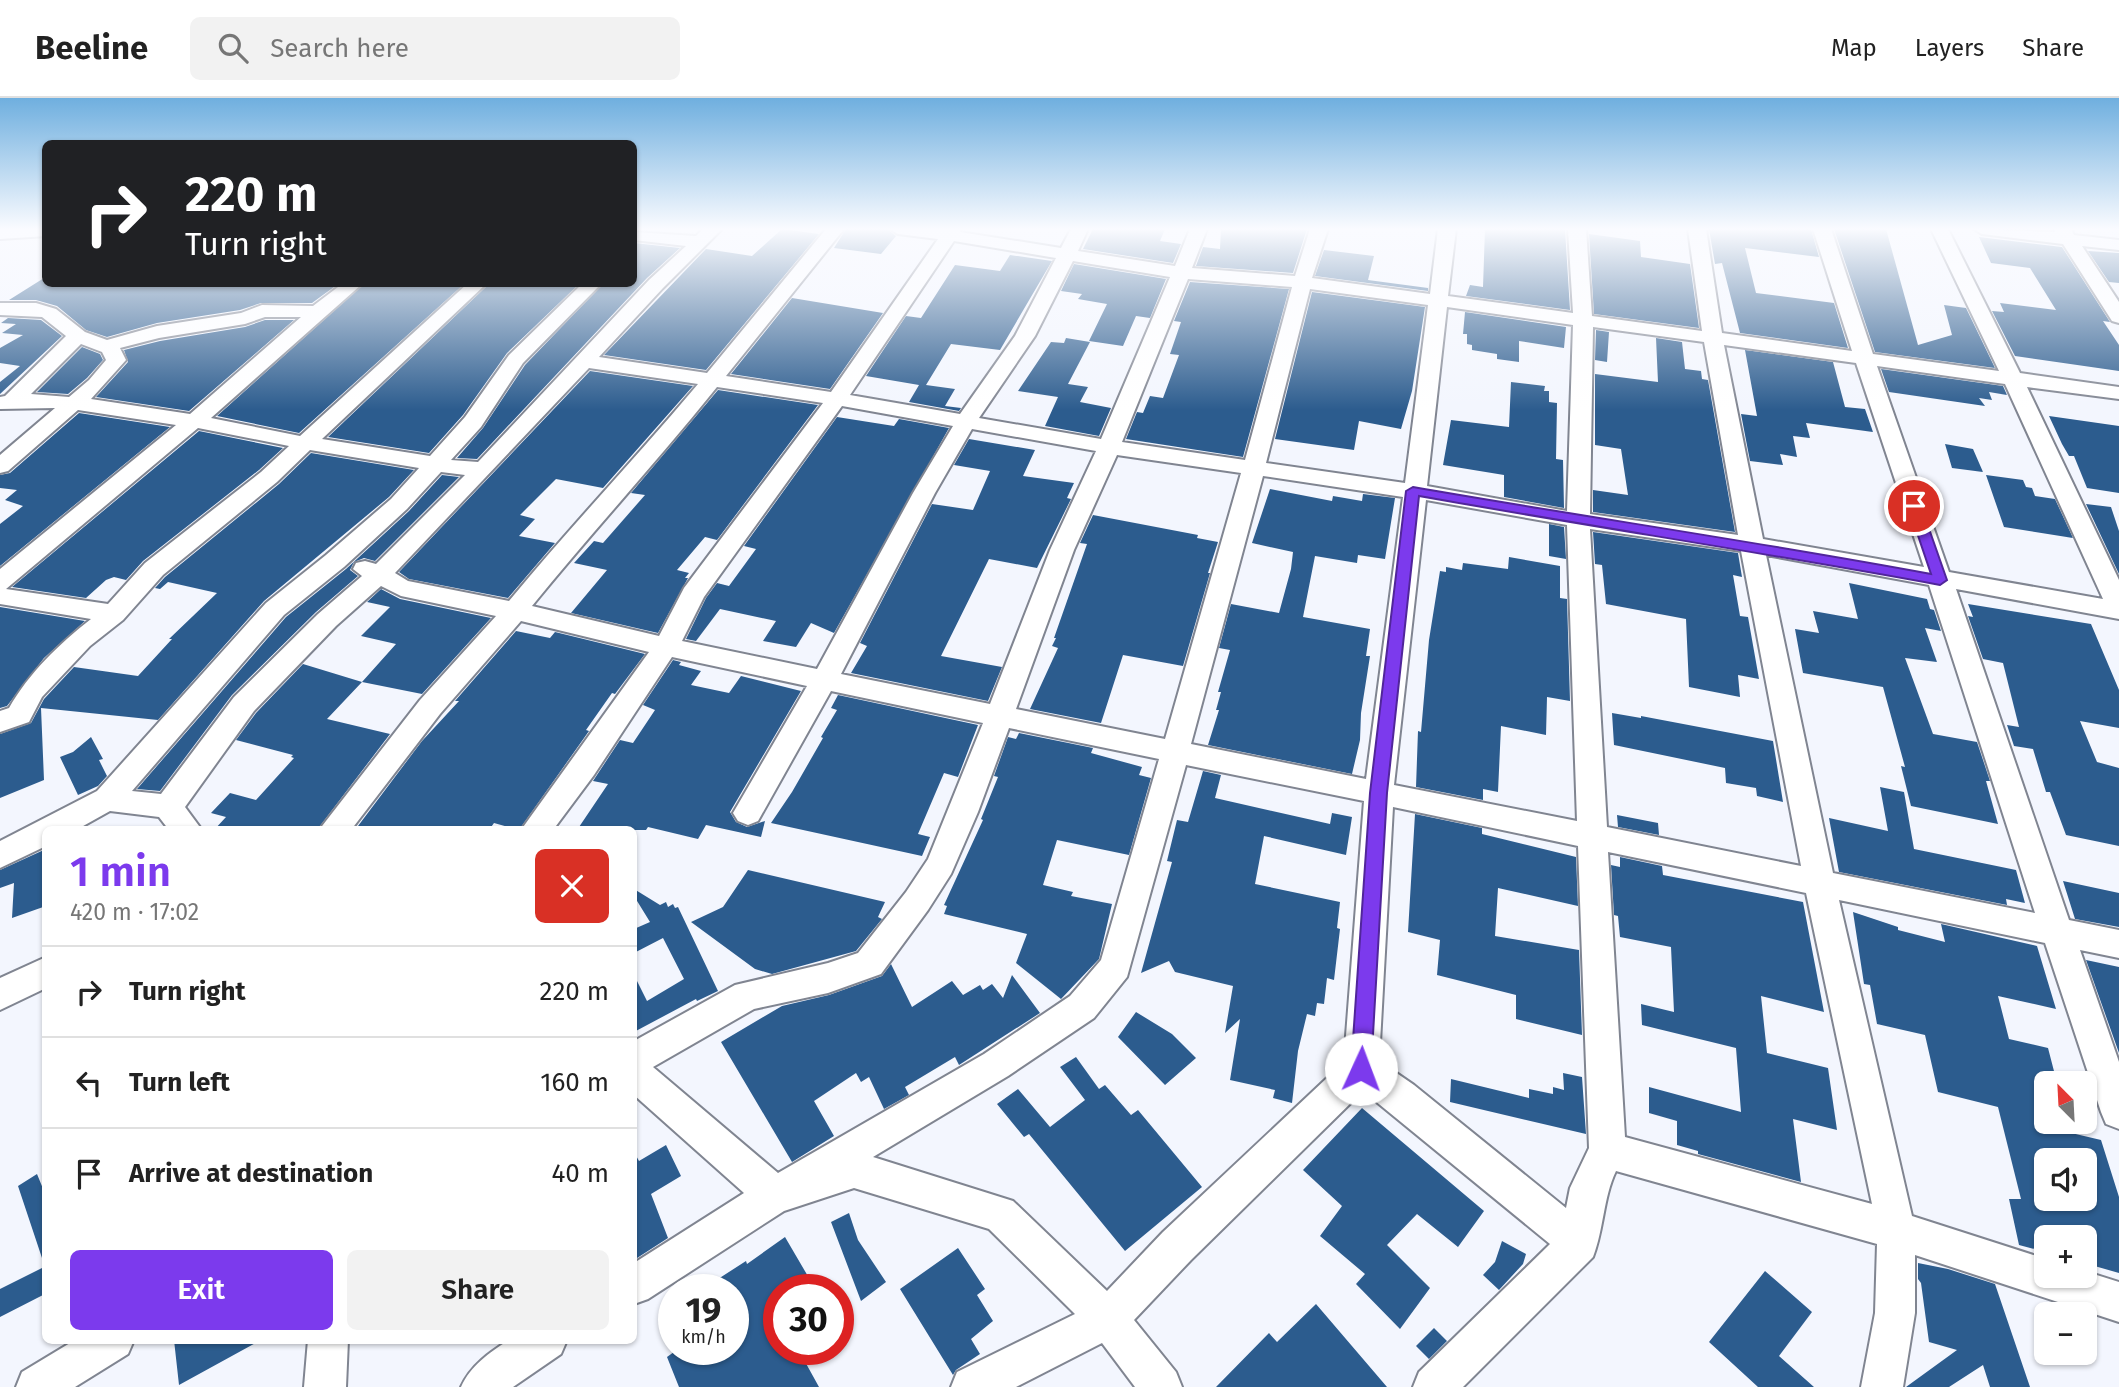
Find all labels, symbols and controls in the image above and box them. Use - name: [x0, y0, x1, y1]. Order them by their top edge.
- search box: [190, 17, 680, 80]
- text: Beeline: [35, 28, 148, 68]
- icon: search: [214, 29, 252, 67]
- text: Search here: [270, 33, 409, 64]
- text: Map: [1831, 34, 1877, 62]
- text: Layers: [1915, 34, 1984, 62]
- text: Share: [2022, 34, 2084, 62]
- text: 220 m: [185, 165, 317, 224]
- icon: right: [70, 168, 161, 259]
- text: Turn right: [185, 225, 327, 263]
- pin: [1884, 476, 1944, 536]
- icon: arrive: [1895, 487, 1933, 525]
- text: 1 min: [70, 847, 171, 897]
- button: close: [535, 849, 609, 923]
- text: 420 m · 17:02: [70, 898, 199, 926]
- icon: right: [70, 973, 108, 1011]
- text: Turn right: [129, 976, 246, 1007]
- text: 220 m: [540, 976, 609, 1007]
- position arrow: [1324, 1032, 1398, 1106]
- icon: left: [70, 1064, 108, 1102]
- text: Turn left: [129, 1067, 230, 1098]
- text: 160 m: [540, 1067, 609, 1098]
- north arrow: [2034, 1071, 2096, 1134]
- map controls: [2034, 1071, 2097, 1365]
- button: sound: [2034, 1148, 2097, 1211]
- icon: arrive: [70, 1155, 108, 1193]
- text: Arrive at destination: [129, 1158, 373, 1189]
- text: 40 m: [551, 1158, 609, 1189]
- button: +: [2034, 1225, 2097, 1288]
- button: Exit: [70, 1250, 333, 1330]
- button: Share: [347, 1250, 609, 1330]
- speed limit sign: 30: [763, 1274, 854, 1365]
- text: 19: [686, 1289, 721, 1331]
- button: −: [2034, 1302, 2097, 1365]
- text: km/h: [681, 1326, 726, 1348]

